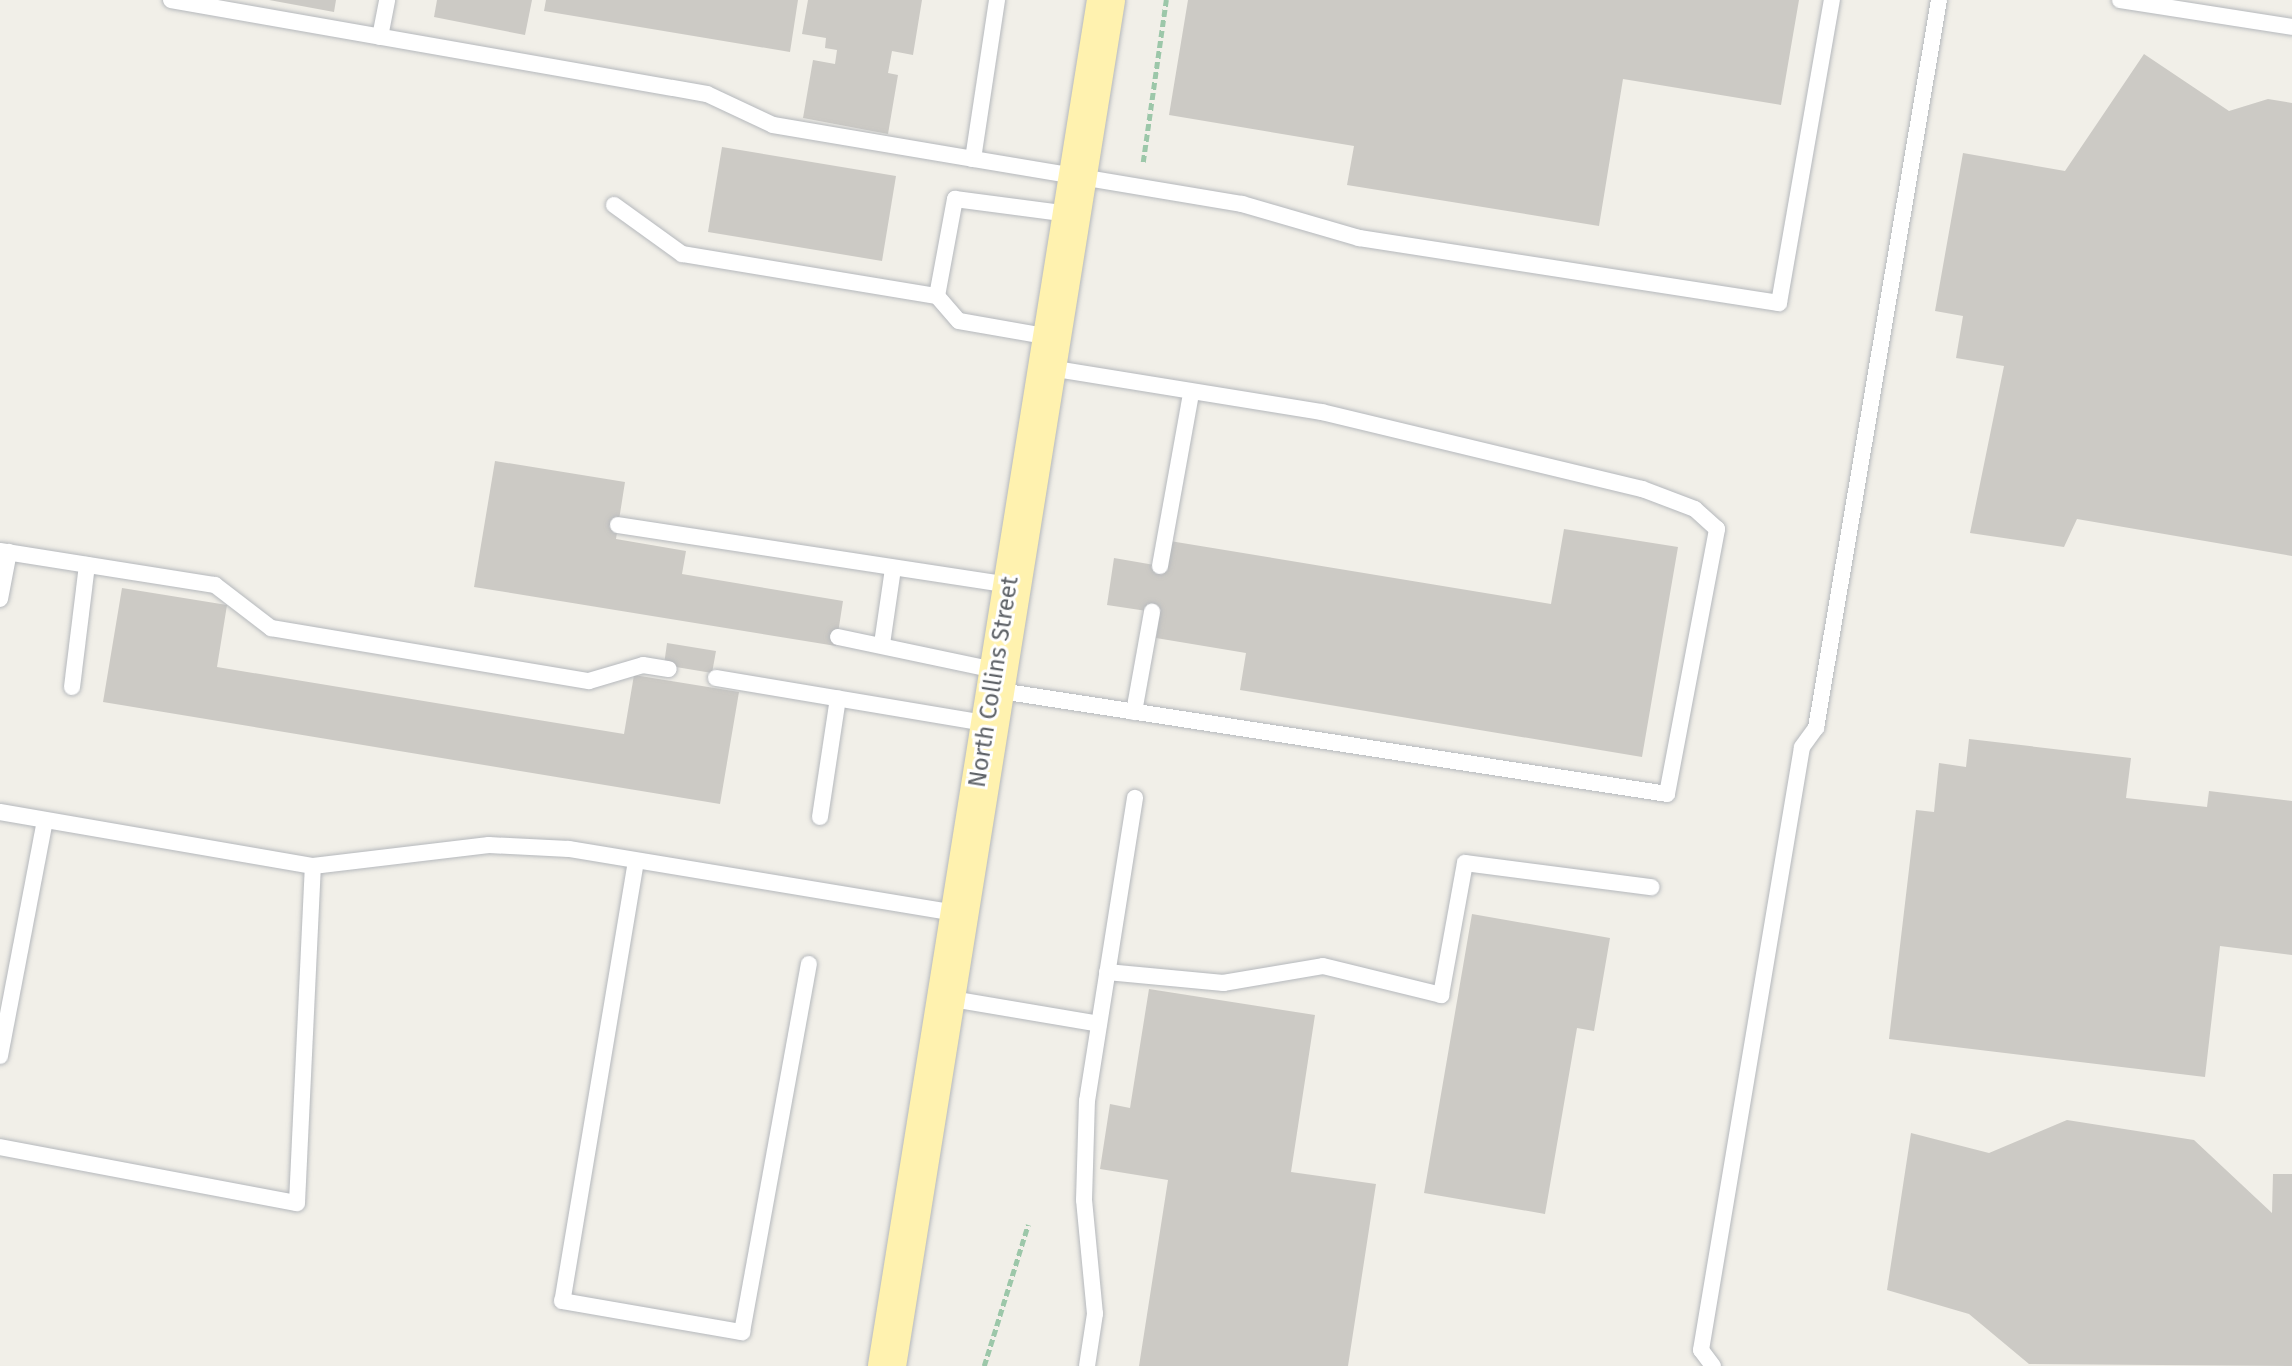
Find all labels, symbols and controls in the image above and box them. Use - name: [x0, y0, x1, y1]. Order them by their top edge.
- street label: North Collins Street: [963, 574, 1025, 790]

